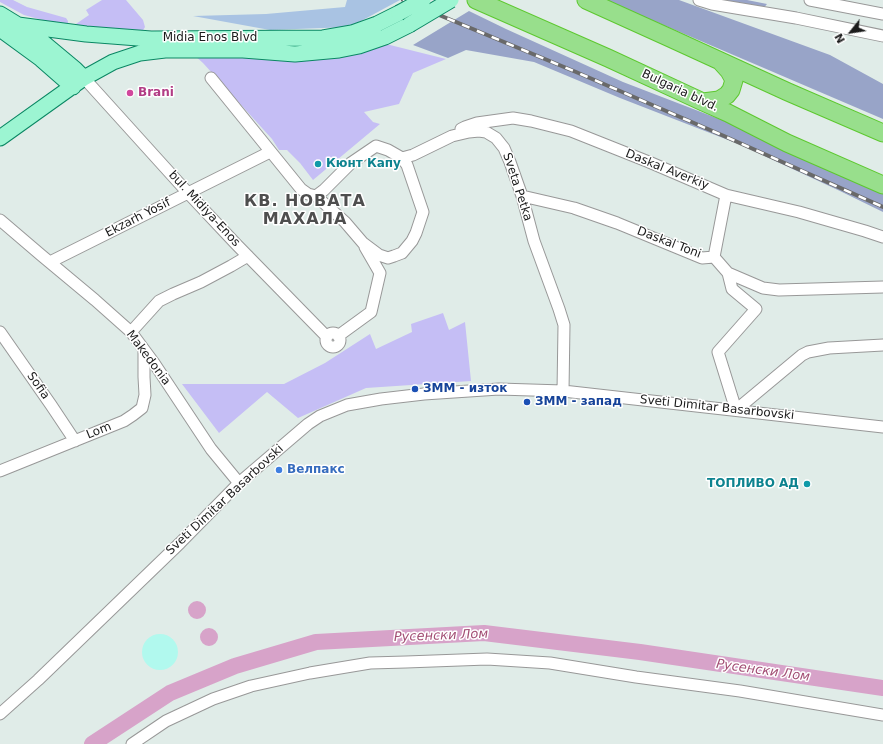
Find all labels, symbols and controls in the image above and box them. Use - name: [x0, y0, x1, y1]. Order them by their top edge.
- north arrow: [831, 12, 871, 52]
- street label: Midia Enos Blvd: [163, 31, 257, 45]
- text: N: [832, 31, 848, 45]
- street label: Bulgaria blvd.: [639, 67, 721, 115]
- place label: Brani: [138, 86, 174, 100]
- marker: Brani: [125, 88, 135, 98]
- street label: Daskal Averkiy: [623, 147, 711, 193]
- street label: Sveta Petka: [499, 151, 535, 223]
- place label: Кюнт Капу: [326, 157, 401, 171]
- marker: Кюнт Капу: [313, 159, 323, 169]
- street label: bul. Midiya-Enos: [165, 168, 243, 250]
- district label: КВ. НОВАТА МАХАЛА: [244, 192, 366, 230]
- street label: Ekzarh Yosif: [103, 195, 173, 241]
- street label: Daskal Toni: [635, 224, 703, 262]
- street label: Makedonia: [123, 328, 173, 388]
- street label: Sofia: [24, 370, 52, 402]
- place label: ЗММ - изток: [423, 382, 507, 396]
- marker: ЗММ - изток: [410, 384, 420, 394]
- street label: Sveti Dimitar Basarbovski: [639, 393, 795, 423]
- place label: ЗММ - запад: [535, 395, 622, 409]
- marker: ЗММ - запад: [522, 397, 532, 407]
- street label: Lom: [84, 420, 114, 442]
- street label: Sveti Dimitar Basarbovski: [163, 442, 287, 558]
- place label: Велпакс: [287, 463, 345, 477]
- marker: Велпакс: [274, 465, 284, 475]
- place label: ТОПЛИВО АД: [707, 477, 799, 491]
- marker: ТОПЛИВО АД: [802, 479, 812, 489]
- water label: Русенски Лом: [394, 627, 488, 645]
- water label: Русенски Лом: [715, 657, 811, 685]

